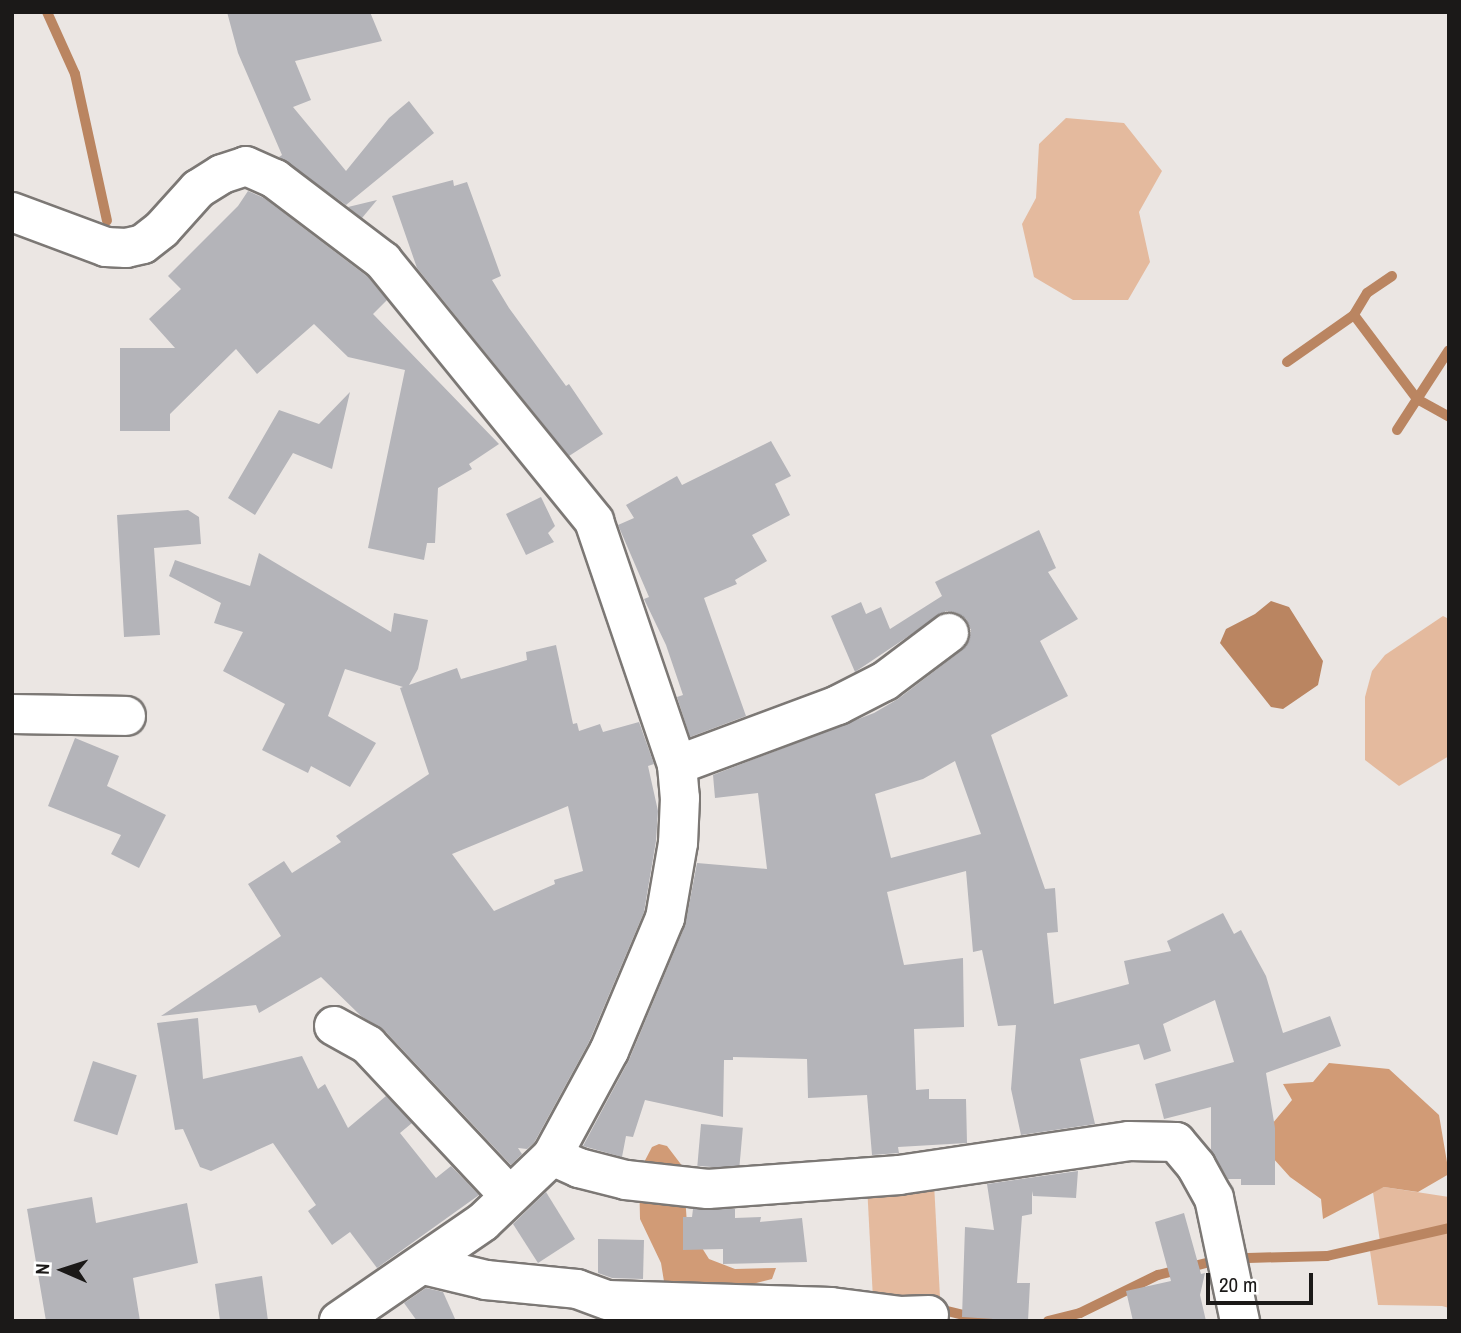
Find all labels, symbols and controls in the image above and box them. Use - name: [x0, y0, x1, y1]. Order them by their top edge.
- north arrow: [28, 1235, 98, 1305]
- scale bar: [1209, 1260, 1316, 1304]
- text: N: [29, 1263, 55, 1275]
- text: 20 m: [1219, 1270, 1257, 1299]

